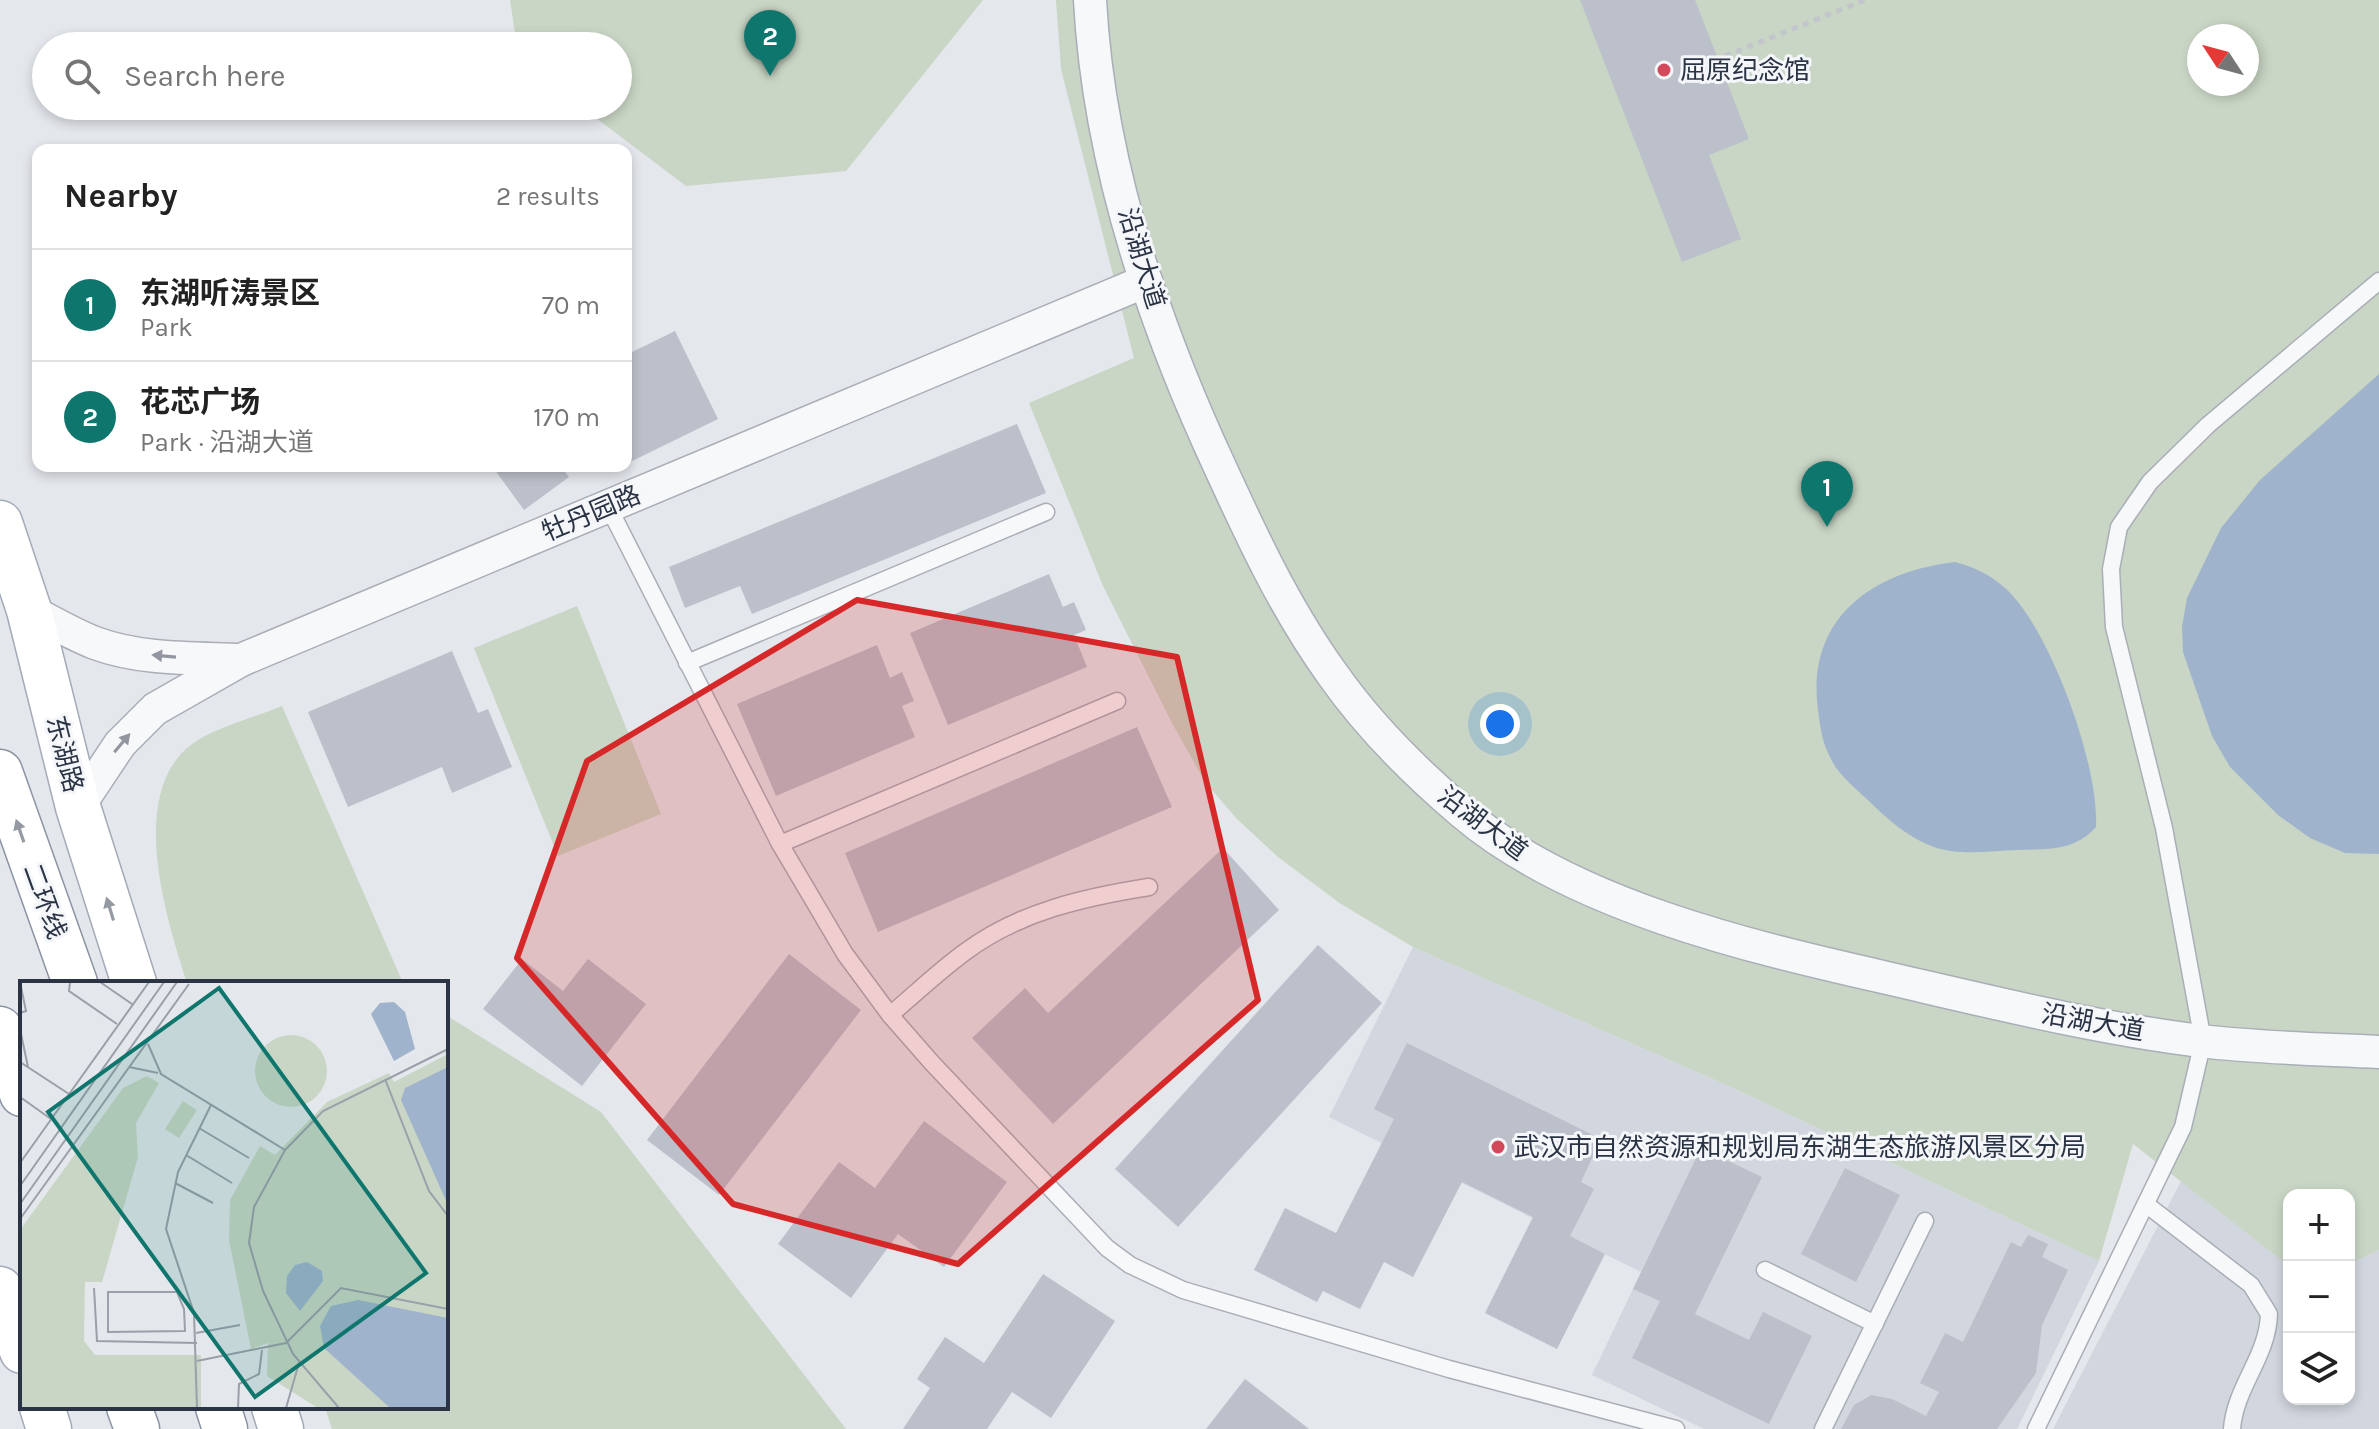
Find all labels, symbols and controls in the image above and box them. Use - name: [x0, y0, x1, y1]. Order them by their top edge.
- pin: 2: [744, 10, 796, 76]
- north arrow: [2187, 24, 2259, 96]
- search box: [32, 32, 632, 120]
- icon: search: [60, 54, 104, 98]
- place label: 屈原纪念馆: [1680, 55, 1810, 86]
- text: Search here: [124, 58, 285, 94]
- marker: 屈原纪念馆: [1655, 61, 1673, 79]
- text: Nearby: [64, 176, 178, 216]
- text: 2 results: [496, 181, 600, 212]
- street label: 沿湖大道: [1111, 204, 1172, 312]
- text: 东湖听涛景区: [140, 275, 320, 311]
- text: 1: [85, 290, 95, 321]
- text: 70 m: [542, 290, 600, 321]
- text: Park: [140, 312, 193, 343]
- text: 花芯广场: [140, 384, 260, 420]
- text: 2: [82, 402, 98, 433]
- text: 170 m: [533, 402, 600, 433]
- text: Park · 沿湖大道: [140, 427, 314, 458]
- pin: 1: [1801, 461, 1853, 527]
- street label: 牡丹园路: [537, 479, 645, 548]
- one-way arrow: [151, 649, 176, 662]
- your location: [1480, 704, 1520, 744]
- street label: 东湖路: [40, 713, 89, 796]
- one-way arrow: [112, 733, 130, 752]
- street label: 沿湖大道: [1432, 780, 1534, 867]
- one-way arrow: [13, 818, 26, 842]
- street label: 二环线: [17, 859, 72, 943]
- one-way arrow: [103, 896, 116, 920]
- inset map: [20, 981, 448, 1409]
- street label: 沿湖大道: [2039, 998, 2147, 1047]
- place label: 武汉市自然资源和规划局东湖生态旅游风景区分局: [1514, 1132, 2086, 1163]
- marker: 武汉市自然资源和规划局东湖生态旅游风景区分局: [1489, 1138, 1507, 1156]
- map controls: [2283, 1189, 2355, 1405]
- button: +: [2283, 1189, 2355, 1261]
- button: −: [2283, 1261, 2355, 1333]
- button: layers: [2283, 1333, 2355, 1405]

